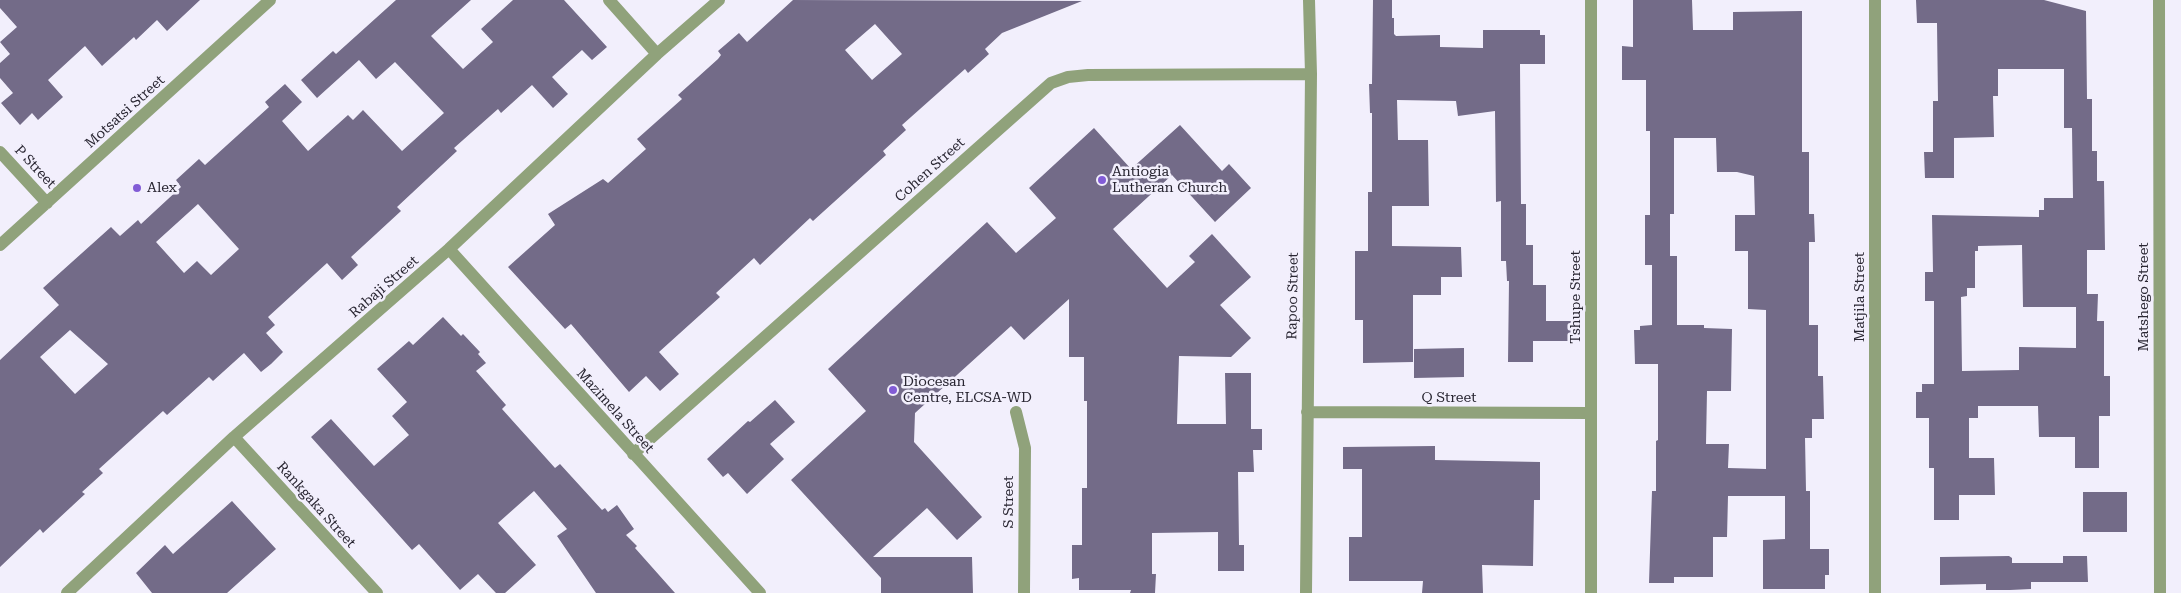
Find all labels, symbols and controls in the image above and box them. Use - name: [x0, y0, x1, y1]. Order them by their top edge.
- street label: Motsatsi Street: [82, 72, 168, 152]
- street label: Cohen Street: [892, 134, 968, 206]
- street label: P Street: [11, 142, 59, 192]
- place label: Antiogia Lutheran Church: [1112, 164, 1227, 196]
- marker: Antiogia Lutheran Church: [1096, 174, 1108, 186]
- place label: Alex: [147, 180, 177, 196]
- marker: Alex: [131, 182, 143, 194]
- street label: Matshego Street: [2136, 242, 2152, 352]
- street label: Tshupe Street: [1568, 250, 1584, 344]
- street label: Rabaji Street: [346, 252, 422, 322]
- street label: Rapoo Street: [1284, 252, 1302, 340]
- street label: Matjila Street: [1852, 252, 1868, 342]
- street label: Mazimela Street: [573, 365, 657, 457]
- place label: Diocesan Centre, ELCSA-WD: [903, 374, 1032, 407]
- marker: Diocesan Centre, ELCSA-WD: [887, 384, 899, 396]
- street label: Q Street: [1422, 390, 1476, 406]
- street label: Rankgaka Street: [273, 459, 359, 551]
- street label: S Street: [1001, 476, 1017, 528]

